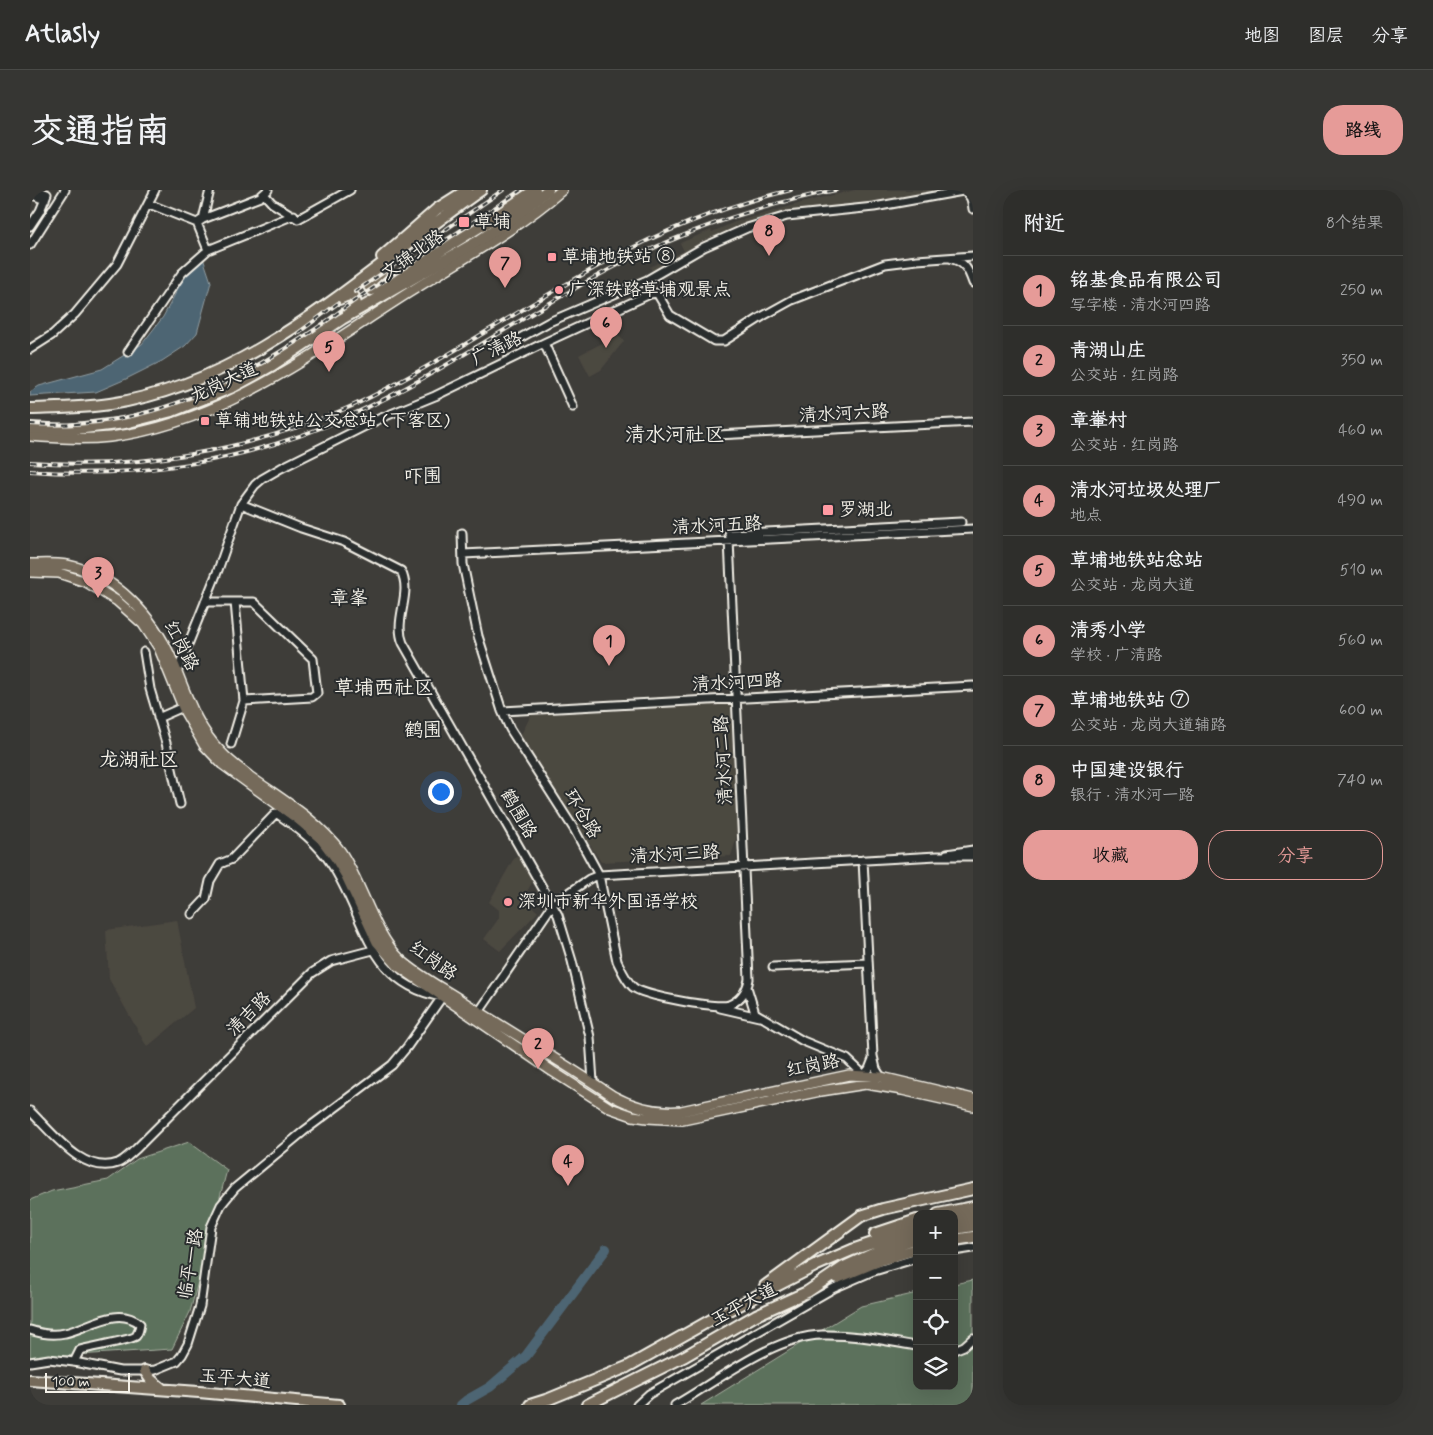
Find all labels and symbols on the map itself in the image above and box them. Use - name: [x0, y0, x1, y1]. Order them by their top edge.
- place label: 草埔: [475, 210, 511, 234]
- marker: 草埔: [457, 215, 471, 229]
- pin: 8: [753, 215, 785, 256]
- street label: 文锦北路: [377, 225, 449, 285]
- place label: 草埔地铁站 ⑧: [562, 245, 675, 269]
- pin: 7: [489, 247, 521, 288]
- marker: 草埔地铁站 ⑧: [546, 251, 558, 263]
- place label: 广深铁路草埔观景点: [569, 278, 731, 302]
- marker: 广深铁路草埔观景点: [553, 284, 565, 296]
- pin: 6: [590, 307, 622, 348]
- street label: 广清路: [467, 326, 527, 372]
- pin: 5: [313, 331, 345, 372]
- street label: 龙岗大道: [186, 357, 262, 409]
- street label: 清水河六路: [798, 400, 890, 428]
- place label: 草铺地铁站公交总站 (下客区): [215, 409, 451, 433]
- marker: 草铺地铁站公交总站 (下客区): [199, 415, 211, 427]
- district label: 清水河社区: [625, 422, 725, 449]
- district label: 吓围: [404, 464, 442, 489]
- place label: 罗湖北: [839, 498, 893, 522]
- marker: 罗湖北: [821, 503, 835, 517]
- street label: 清水河五路: [671, 512, 763, 540]
- pin: 3: [82, 557, 114, 598]
- district label: 章峯: [330, 586, 368, 611]
- street label: 红岗路: [158, 616, 204, 676]
- pin: 1: [593, 625, 625, 666]
- street label: 清水河四路: [691, 669, 783, 697]
- district label: 草埔西社区: [334, 675, 434, 702]
- street label: 清水河二路: [710, 714, 738, 806]
- district label: 鹤围: [404, 718, 442, 743]
- district label: 龙湖社区: [99, 747, 179, 774]
- your location: [428, 779, 454, 805]
- street label: 鹤围路: [494, 785, 542, 843]
- street label: 环仓路: [558, 785, 606, 843]
- street label: 清水河三路: [629, 841, 721, 869]
- place label: 深圳市新华外国语学校: [518, 890, 698, 914]
- marker: 深圳市新华外国语学校: [502, 896, 514, 908]
- street label: 红岗路: [404, 935, 462, 987]
- street label: 清吉路: [221, 986, 277, 1042]
- pin: 2: [522, 1028, 554, 1069]
- street label: 红岗路: [784, 1049, 842, 1083]
- pin: 4: [552, 1145, 584, 1186]
- street label: 临平一路: [173, 1226, 209, 1302]
- street label: 玉平大道: [707, 1278, 781, 1332]
- street label: 玉平大道: [198, 1364, 272, 1394]
- scale bar: [45, 1370, 130, 1393]

